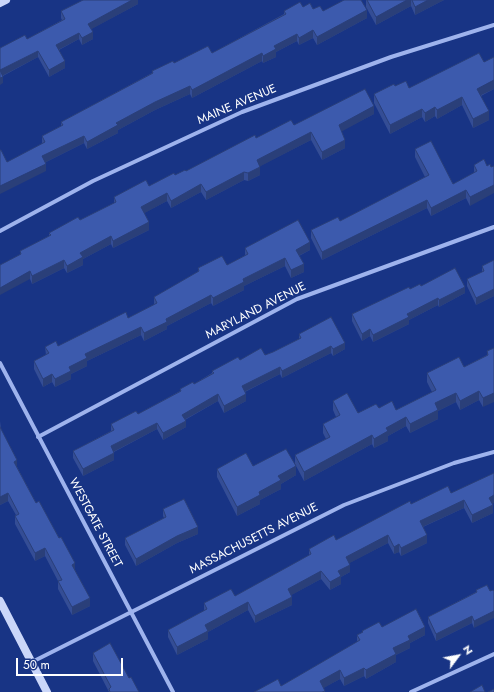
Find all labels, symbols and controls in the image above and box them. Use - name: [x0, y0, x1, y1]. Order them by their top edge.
- street label: MAINE AVENUE: [195, 82, 279, 128]
- street label: MARYLAND AVENUE: [204, 280, 308, 342]
- street label: WESTGATE STREET: [65, 476, 125, 570]
- street label: MASSACHUSETTS AVENUE: [187, 500, 321, 578]
- north arrow: [438, 636, 478, 676]
- text: N: [459, 642, 477, 658]
- scale bar: [18, 650, 125, 676]
- text: 50 m: [23, 656, 50, 674]

